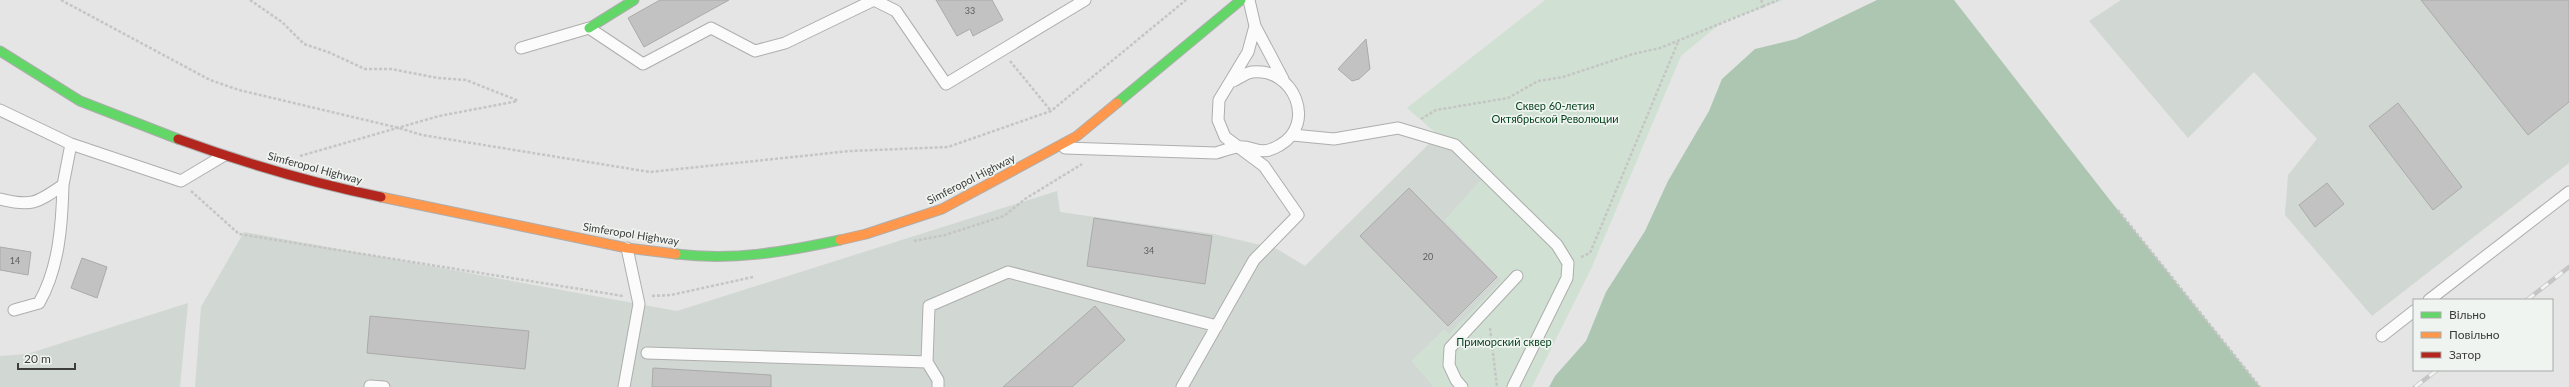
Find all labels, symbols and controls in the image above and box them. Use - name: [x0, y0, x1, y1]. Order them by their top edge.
- house number: 33: [965, 5, 975, 16]
- park label: Сквер 60-летия Октябрьской Революции: [1491, 99, 1619, 125]
- street label: Simferopol Highway: [267, 149, 364, 186]
- street label: Simferopol Highway: [925, 151, 1017, 206]
- street label: Simferopol Highway: [582, 219, 680, 248]
- house number: 34: [1144, 245, 1154, 256]
- house number: 20: [1423, 251, 1433, 262]
- house number: 14: [10, 255, 20, 266]
- legend: [2413, 299, 2553, 371]
- text: Вільно: [2449, 307, 2486, 322]
- text: Повільно: [2449, 327, 2500, 342]
- park label: Приморский сквер: [1456, 335, 1552, 348]
- scale bar: [18, 345, 75, 371]
- text: Затор: [2449, 347, 2481, 362]
- text: 20 m: [24, 351, 51, 366]

